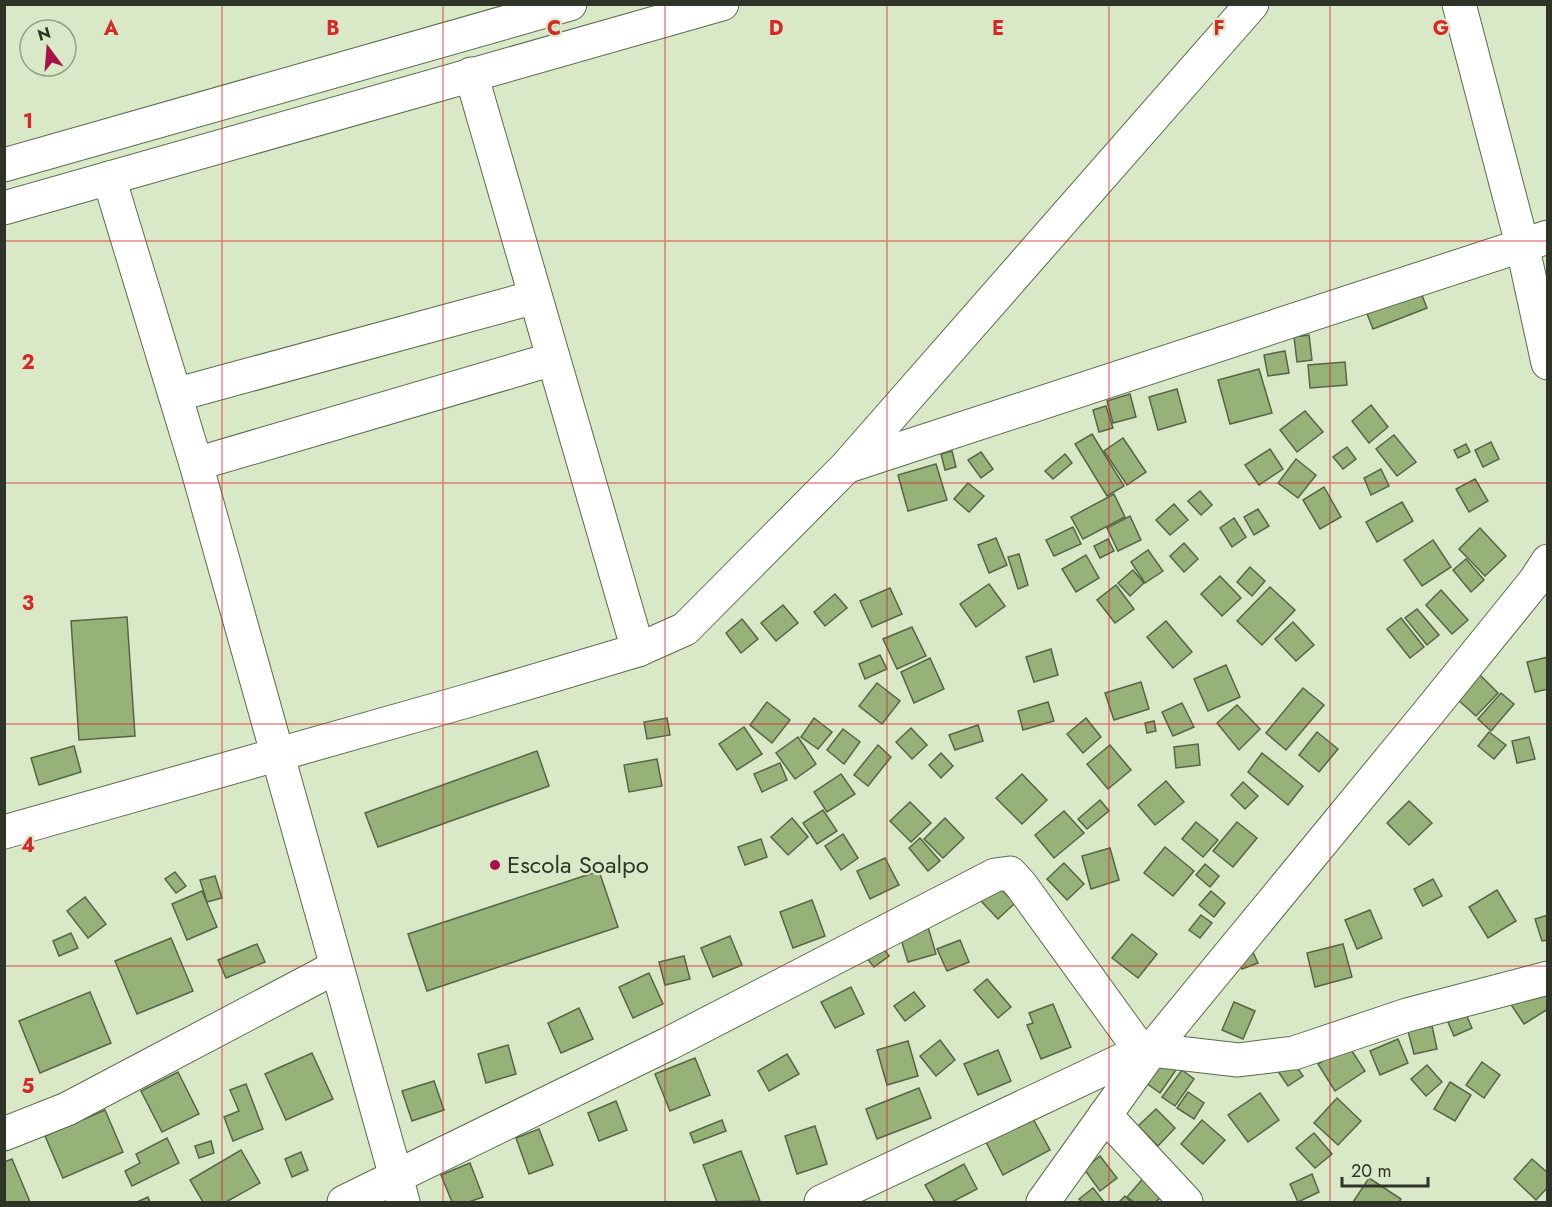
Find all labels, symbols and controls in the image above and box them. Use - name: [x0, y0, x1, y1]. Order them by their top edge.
- text: A: [103, 14, 119, 43]
- text: B: [326, 14, 340, 43]
- text: C: [547, 14, 561, 43]
- text: D: [769, 14, 783, 43]
- text: E: [992, 14, 1004, 43]
- text: F: [1213, 14, 1225, 43]
- text: G: [1433, 14, 1449, 43]
- north arrow: [18, 18, 78, 78]
- text: N: [35, 21, 53, 47]
- text: 1: [23, 107, 33, 136]
- text: 2: [21, 348, 35, 377]
- text: 3: [22, 589, 34, 618]
- text: 4: [21, 831, 35, 860]
- place label: Escola Soalpo: [507, 847, 649, 882]
- marker: Escola Soalpo: [488, 858, 502, 872]
- text: 5: [22, 1072, 35, 1101]
- scale bar: [1342, 1150, 1428, 1188]
- text: 20 m: [1351, 1158, 1391, 1184]

